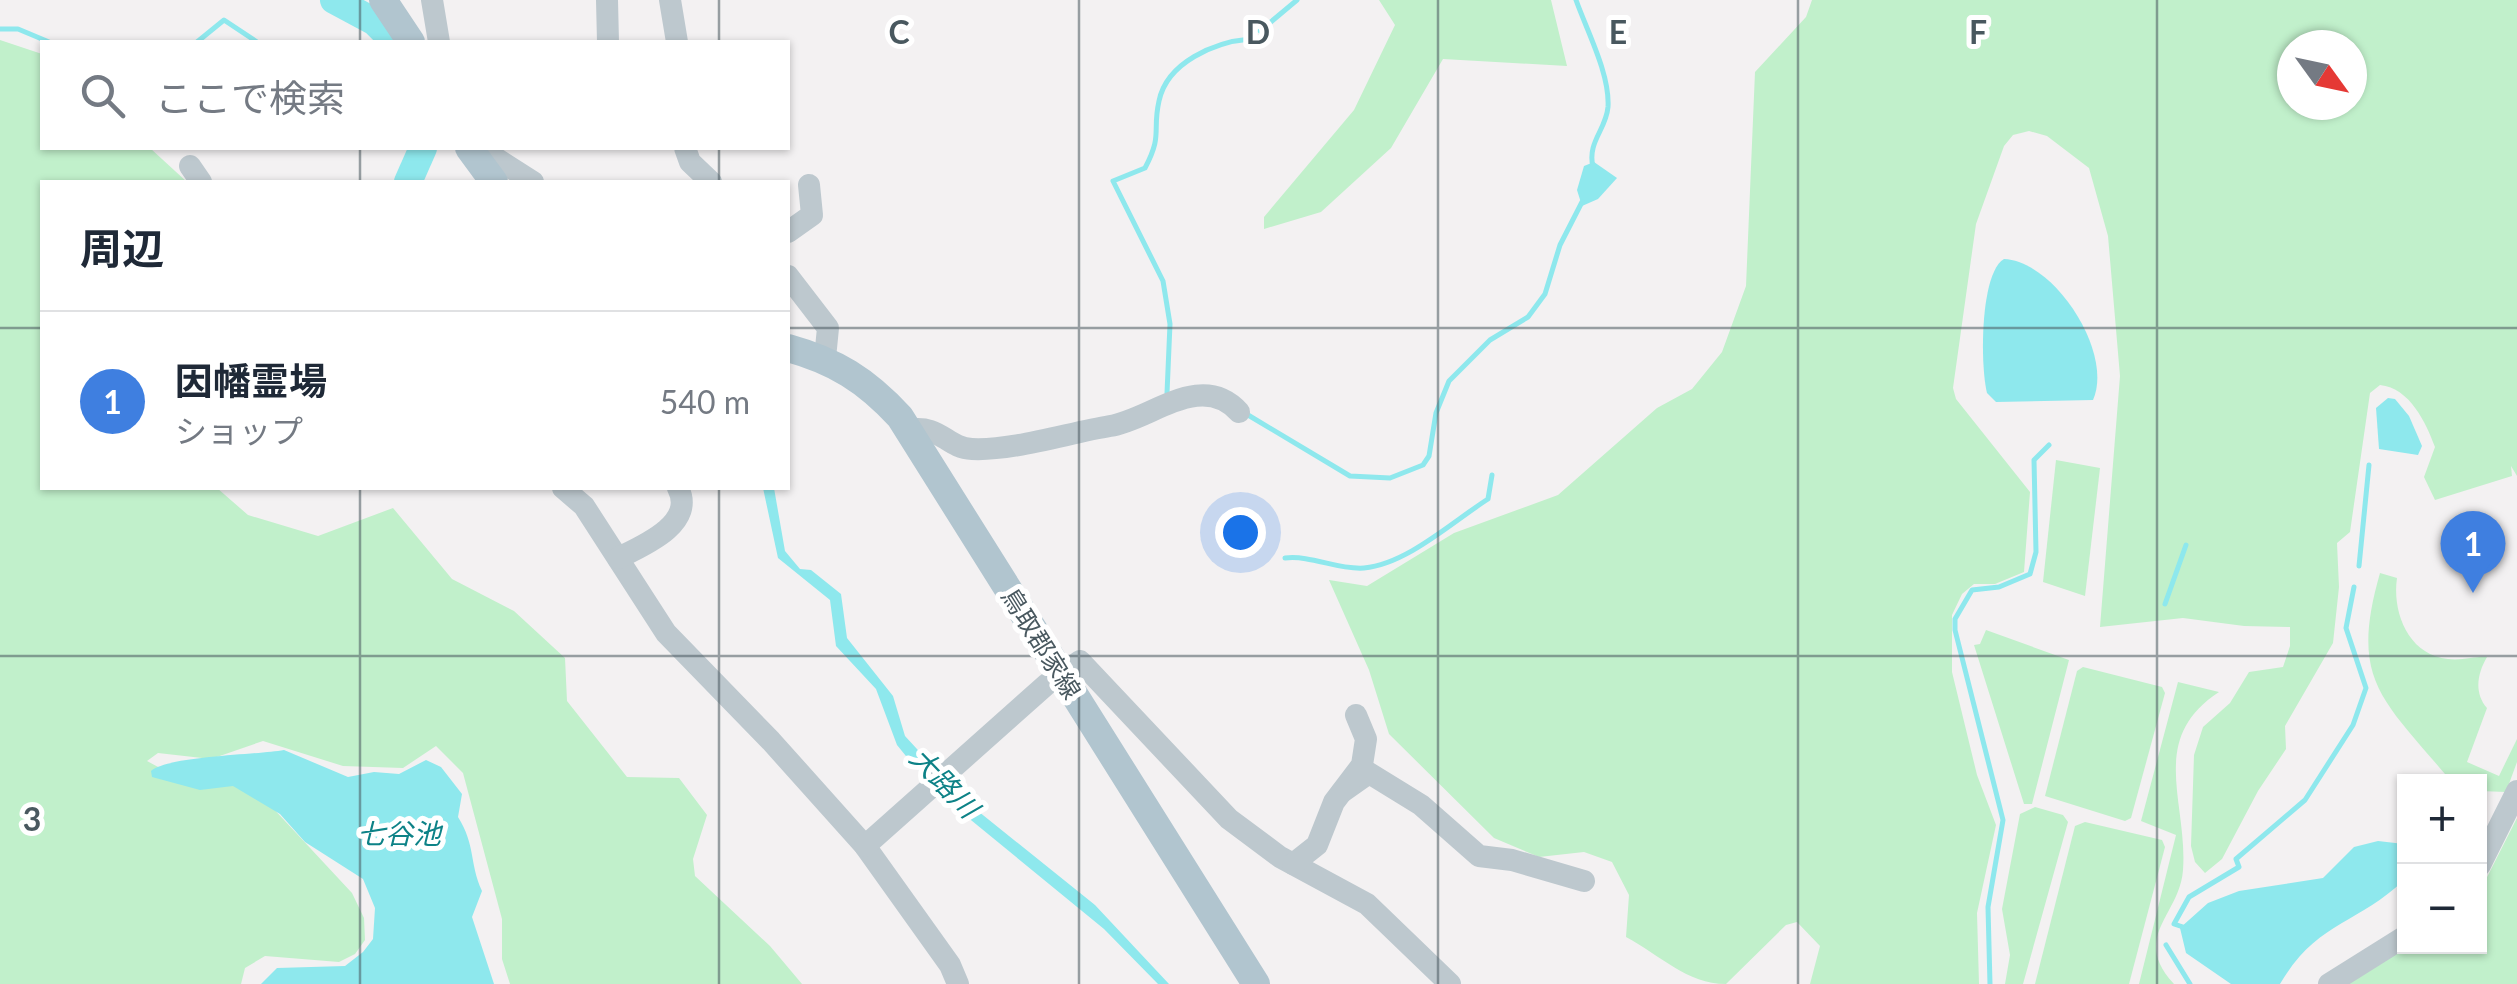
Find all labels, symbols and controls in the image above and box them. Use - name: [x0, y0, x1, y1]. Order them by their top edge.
- text: C: [888, 12, 910, 51]
- text: D: [1246, 12, 1270, 51]
- text: E: [1609, 12, 1627, 51]
- text: F: [1969, 12, 1987, 51]
- north arrow: [2277, 30, 2367, 120]
- search box: [40, 40, 790, 150]
- icon: search: [75, 68, 130, 123]
- text: ここで検索: [155, 74, 345, 120]
- text: 周辺: [80, 223, 164, 273]
- text: 因幡霊場: [175, 357, 327, 403]
- text: 1: [103, 382, 122, 421]
- text: 540 m: [660, 382, 750, 421]
- text: ショップ: [175, 411, 303, 450]
- your location: [1215, 507, 1266, 558]
- pin: 1: [2440, 510, 2506, 593]
- street label: 鳥取郡家線: [996, 582, 1088, 704]
- water label: 大路川: [904, 740, 988, 826]
- map controls: [2397, 774, 2487, 954]
- button: +: [2397, 774, 2487, 864]
- text: 3: [23, 799, 41, 838]
- water label: 七谷池: [357, 816, 444, 850]
- button: −: [2397, 864, 2487, 954]

